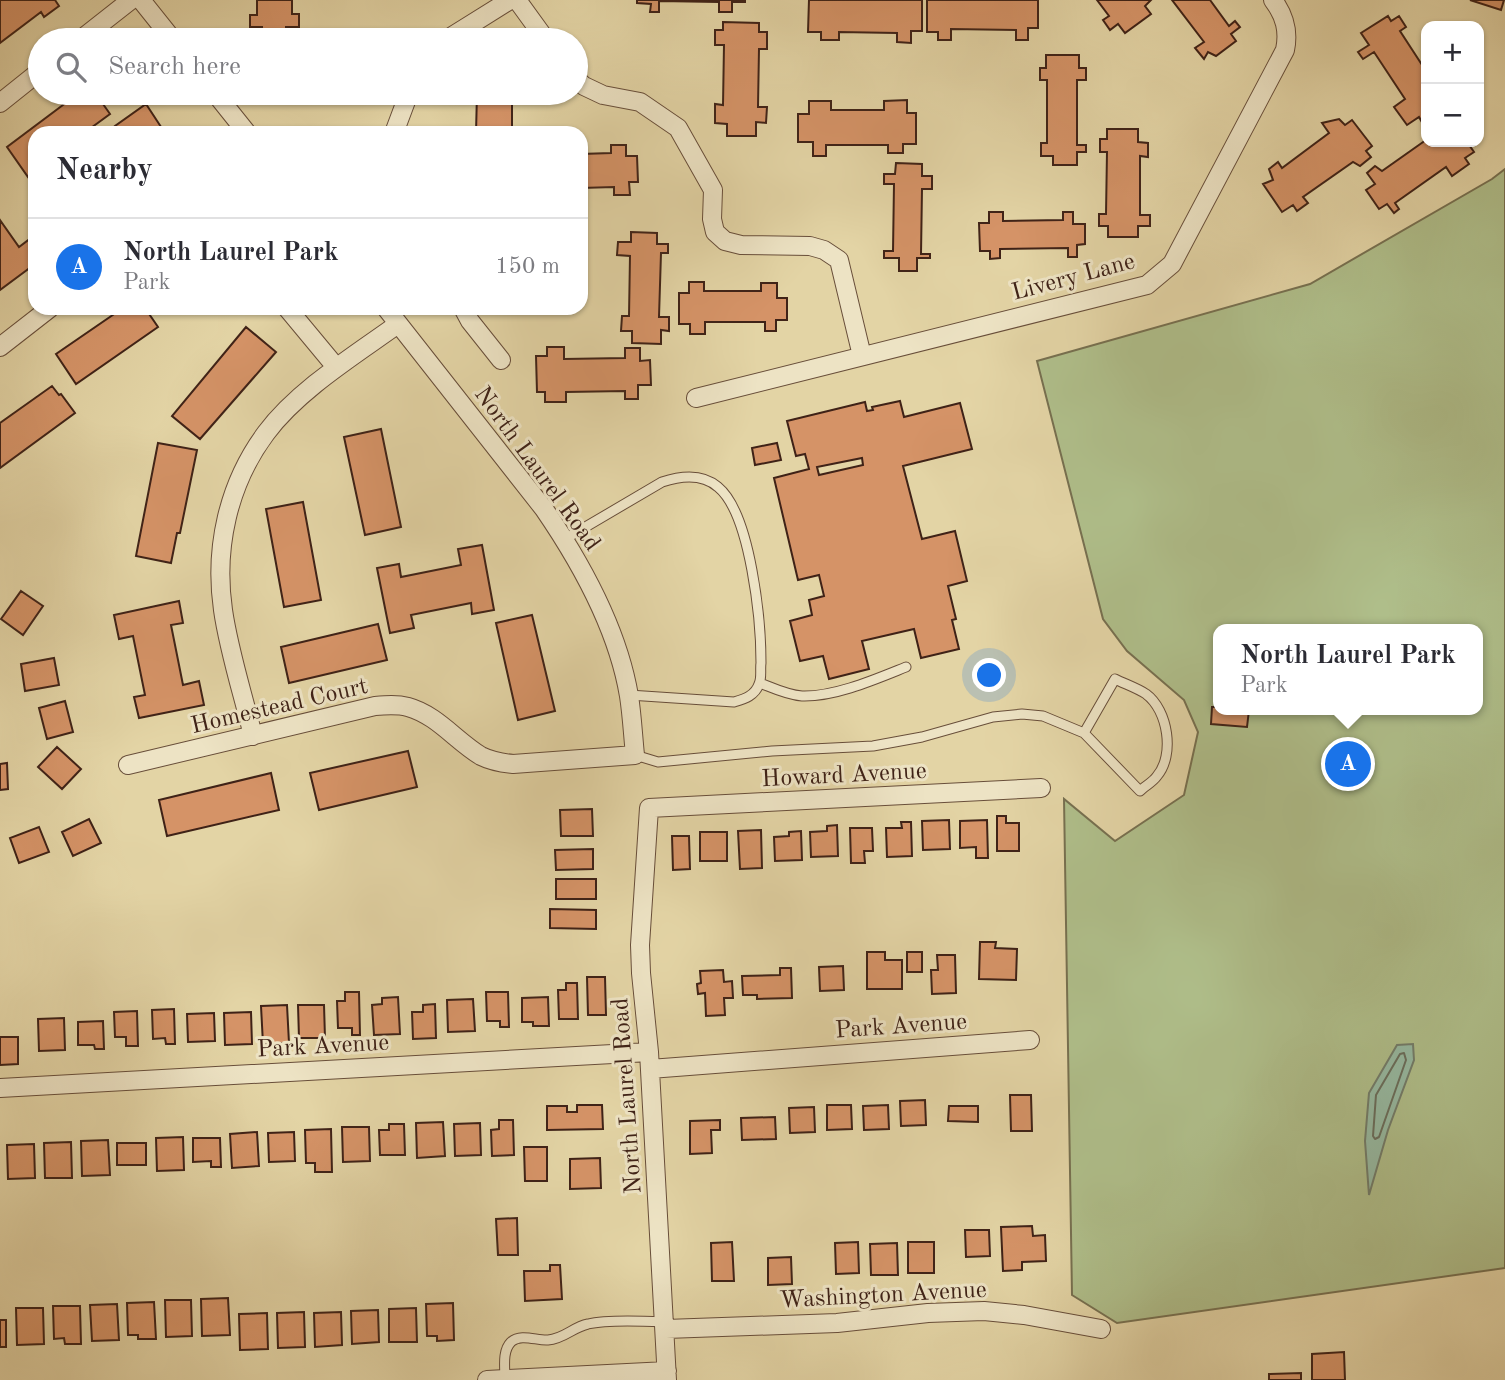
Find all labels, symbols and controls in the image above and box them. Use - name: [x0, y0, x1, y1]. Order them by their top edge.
- map controls: [1421, 21, 1484, 147]
- button: +: [1421, 21, 1484, 84]
- search box: [28, 28, 588, 105]
- icon: search: [52, 48, 90, 86]
- text: Search here: [108, 54, 241, 80]
- button: −: [1421, 84, 1484, 147]
- text: Nearby: [56, 156, 153, 186]
- text: North Laurel Park: [123, 240, 339, 266]
- street label: Livery Lane: [1009, 250, 1138, 306]
- text: A: [70, 255, 88, 278]
- text: 150 m: [495, 255, 560, 278]
- text: Park: [123, 271, 170, 294]
- street label: North Laurel Road: [469, 383, 604, 556]
- popup: [1213, 624, 1483, 715]
- text: North Laurel Park: [1240, 643, 1456, 669]
- your location: [972, 658, 1006, 692]
- text: Park: [1240, 674, 1288, 697]
- street label: Homestead Court: [189, 675, 370, 739]
- pin: A: [1325, 738, 1371, 790]
- street label: Howard Avenue: [761, 760, 927, 792]
- street label: North Laurel Road: [609, 997, 647, 1195]
- street label: Park Avenue: [834, 1010, 968, 1044]
- street label: Park Avenue: [256, 1032, 390, 1062]
- street label: Washington Avenue: [779, 1279, 987, 1313]

